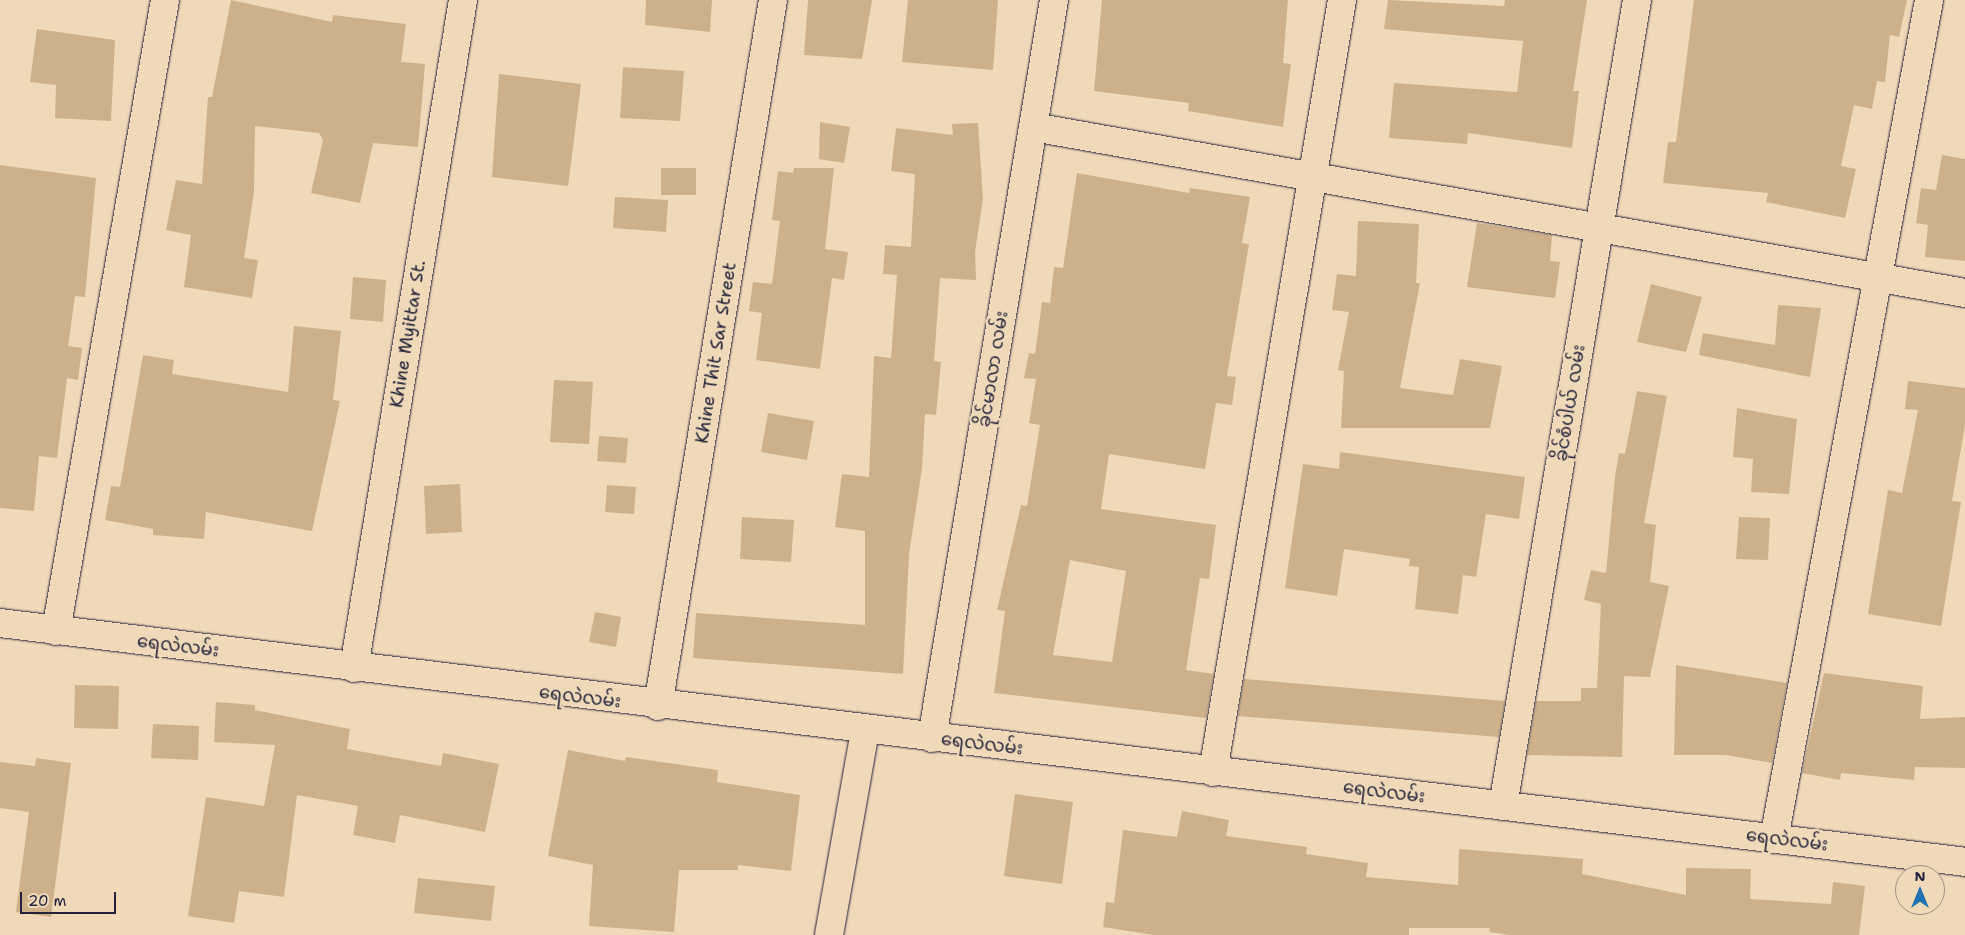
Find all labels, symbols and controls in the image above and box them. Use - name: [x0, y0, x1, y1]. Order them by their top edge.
- street label: Khine Myittar St.: [386, 259, 430, 409]
- street label: Khine Thit Sar Street: [691, 261, 741, 445]
- street label: ခိုင်မာလာ လမ်း: [973, 309, 1013, 429]
- street label: ခိုင်စံပါယ် လမ်း: [1550, 343, 1590, 463]
- street label: ရေလဲလမ်း: [136, 630, 220, 662]
- street label: ရေလဲလမ်း: [538, 681, 622, 713]
- street label: ရေလဲလမ်း: [940, 728, 1024, 760]
- street label: ရေလဲလမ်း: [1342, 776, 1426, 808]
- street label: ရေလဲလမ်း: [1745, 824, 1829, 856]
- north arrow: [1895, 865, 1945, 915]
- text: N: [1914, 867, 1926, 885]
- scale bar: [22, 882, 119, 914]
- text: 20 m: [28, 891, 67, 911]

